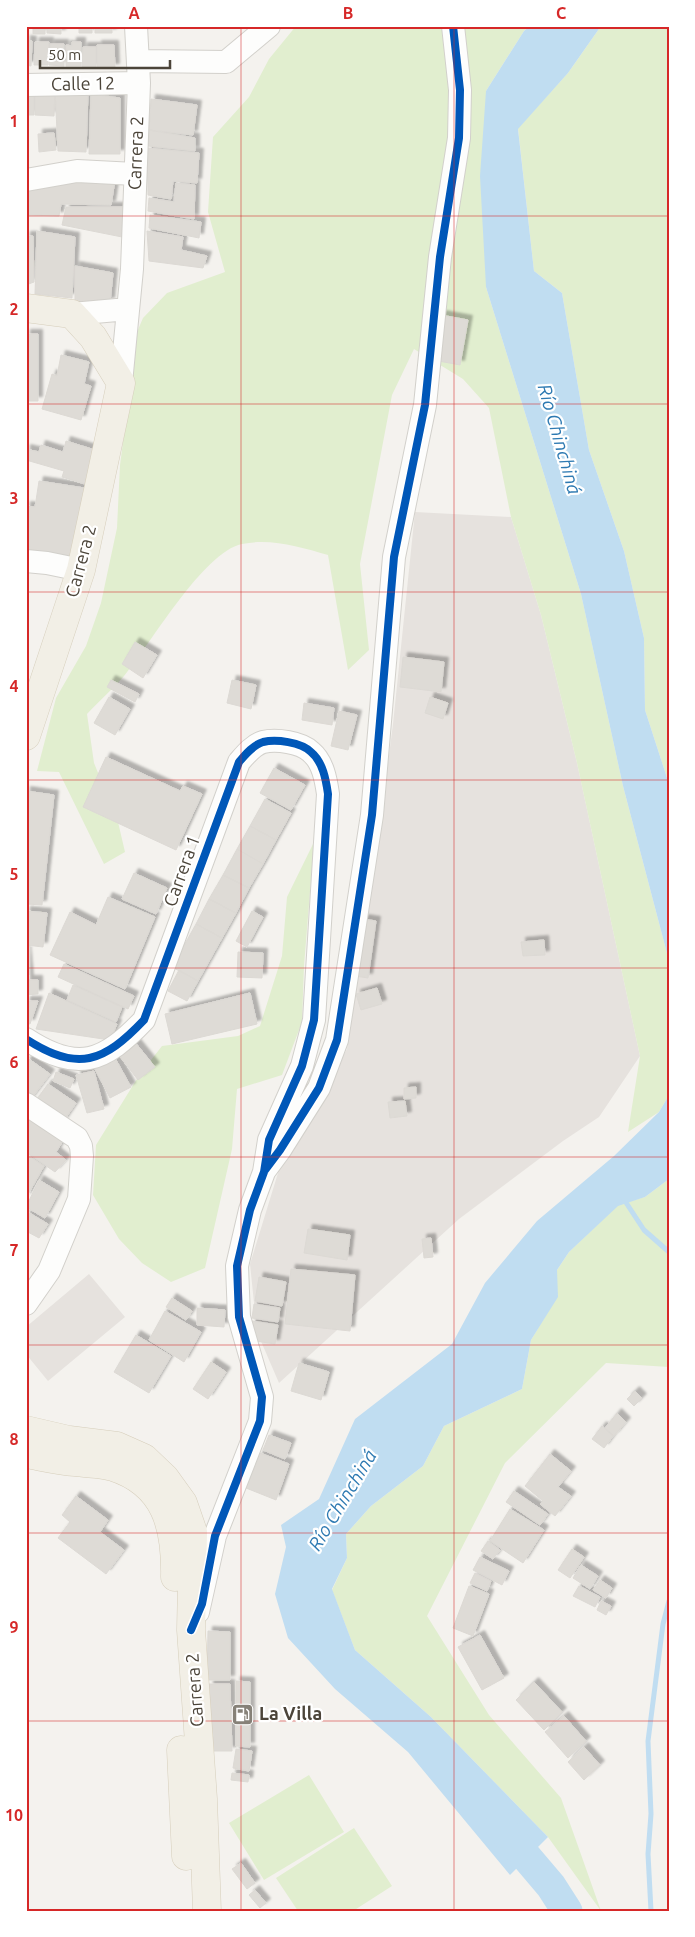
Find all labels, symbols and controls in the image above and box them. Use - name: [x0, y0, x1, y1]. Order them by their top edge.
- text: A: [128, 4, 140, 22]
- text: B: [343, 4, 353, 22]
- text: C: [556, 4, 566, 22]
- scale bar: [40, 38, 170, 70]
- text: 50 m: [48, 46, 81, 63]
- street label: Calle 12: [51, 72, 115, 94]
- text: 1: [9, 112, 19, 130]
- street label: Carrera 2: [124, 116, 146, 190]
- text: 2: [9, 300, 19, 318]
- water label: Río Chinchiná: [534, 381, 586, 497]
- text: 3: [9, 489, 19, 507]
- street label: Carrera 2: [61, 522, 99, 599]
- text: 4: [9, 677, 19, 695]
- street label: Carrera 1: [159, 832, 203, 909]
- text: 5: [9, 865, 19, 883]
- text: 6: [9, 1053, 19, 1071]
- text: 7: [9, 1241, 19, 1259]
- text: 8: [9, 1430, 19, 1448]
- water label: Río Chinchiná: [303, 1446, 381, 1554]
- text: 9: [9, 1618, 19, 1636]
- street label: Carrera 2: [181, 1652, 207, 1728]
- fuel station icon: La Villa: [231, 1702, 255, 1726]
- place label: La Villa: [259, 1703, 322, 1723]
- text: 10: [5, 1806, 23, 1824]

